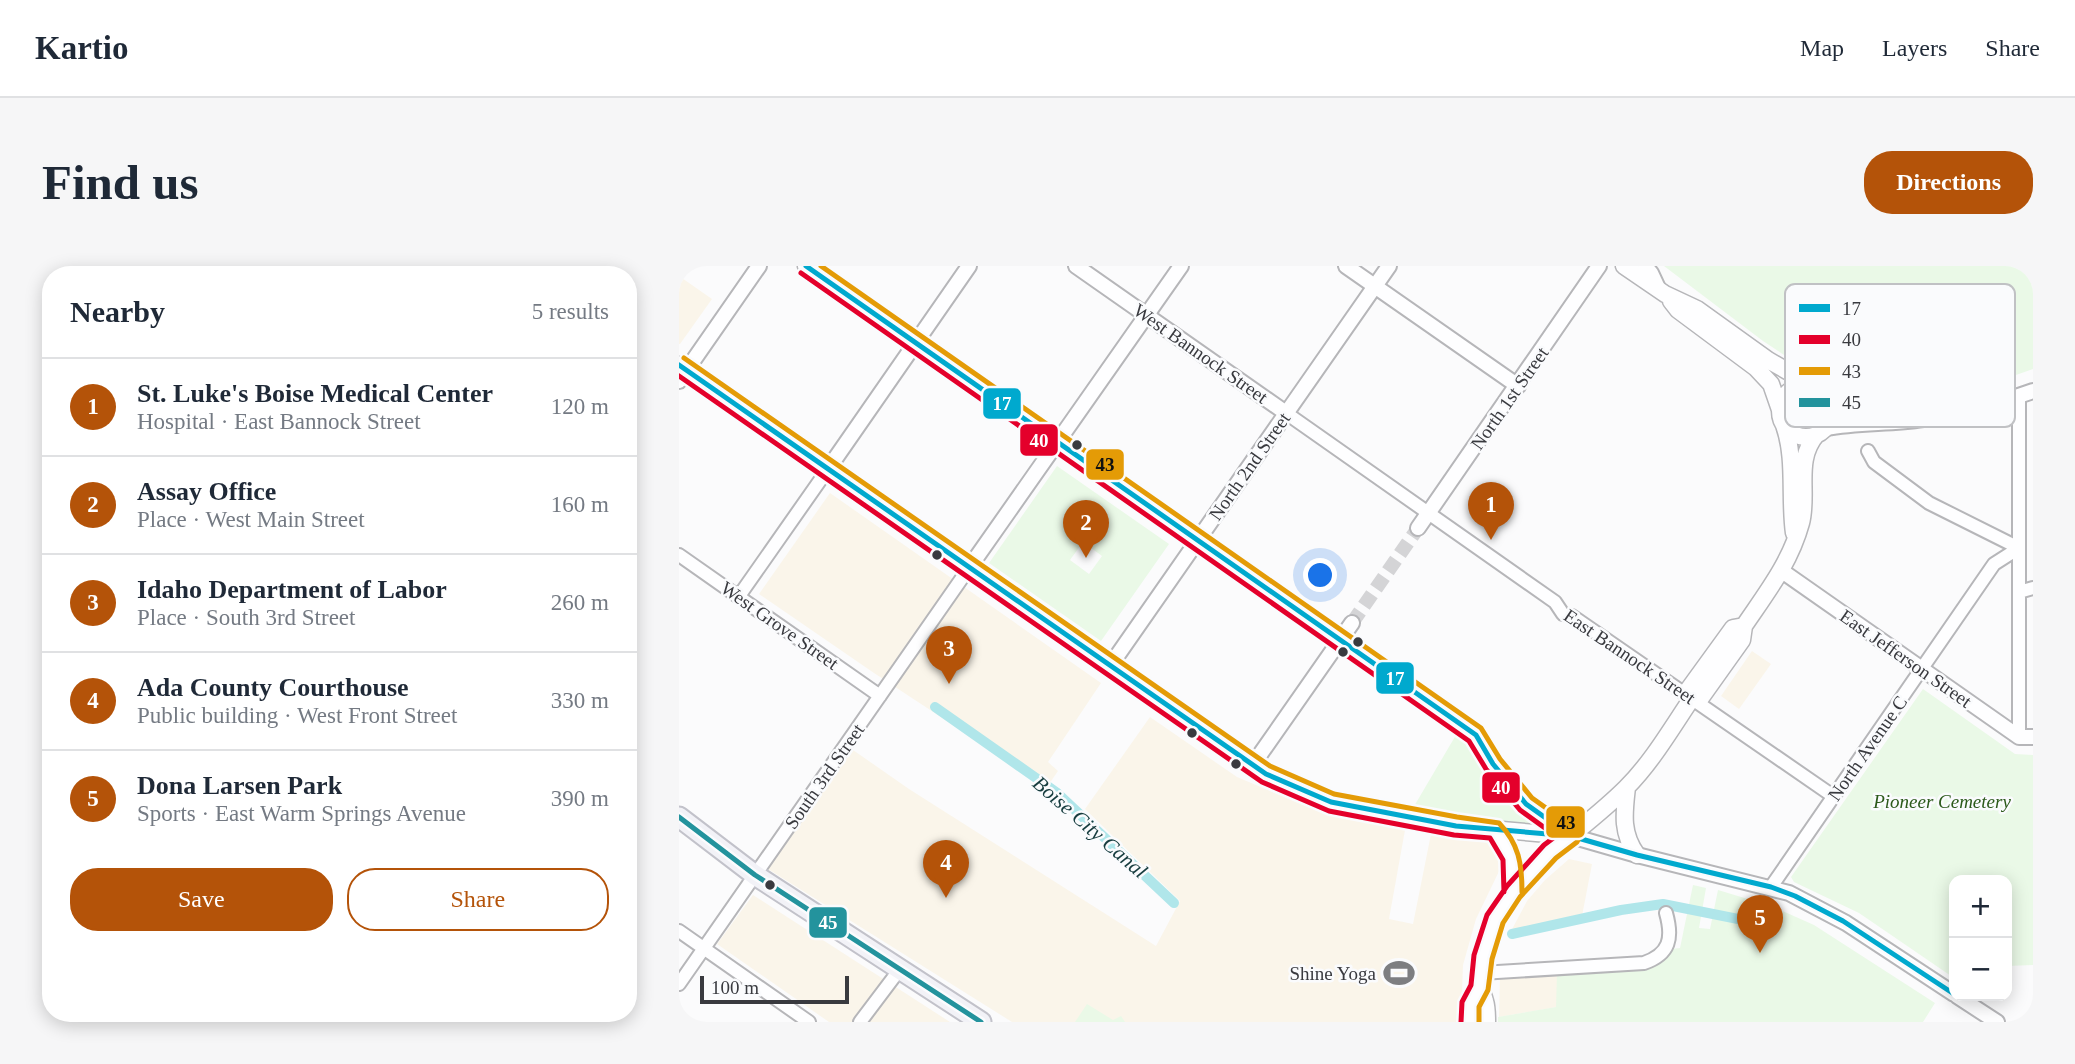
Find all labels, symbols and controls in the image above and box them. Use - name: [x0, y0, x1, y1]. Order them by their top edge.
- text: Kartio: [35, 30, 128, 66]
- text: Map: [1800, 35, 1844, 61]
- text: Layers: [1882, 35, 1947, 61]
- text: Share: [1985, 35, 2040, 61]
- button: Directions: [1864, 151, 2033, 214]
- text: Find us: [42, 155, 199, 210]
- legend: [1785, 284, 2015, 427]
- text: Nearby: [70, 295, 165, 328]
- text: 17: [1842, 298, 1861, 319]
- text: 5 results: [532, 299, 609, 324]
- street label: West Bannock Street: [1130, 299, 1272, 408]
- text: 40: [1842, 329, 1861, 350]
- street label: North 1st Street: [1466, 342, 1553, 454]
- text: 43: [1842, 361, 1861, 382]
- text: St. Luke's Boise Medical Center: [137, 379, 493, 408]
- line badge: 17: [982, 387, 1022, 420]
- text: 45: [1842, 392, 1861, 413]
- text: 17: [993, 393, 1012, 414]
- text: 1: [87, 394, 99, 419]
- text: 120 m: [551, 394, 609, 419]
- street label: North 2nd Street: [1204, 408, 1295, 524]
- text: Hospital · East Bannock Street: [137, 409, 421, 434]
- line badge: 40: [1019, 423, 1059, 457]
- text: 40: [1030, 430, 1049, 451]
- unlabelled marker: [1070, 438, 1084, 452]
- line badge: 43: [1085, 448, 1125, 481]
- text: 43: [1096, 454, 1115, 475]
- text: Assay Office: [137, 477, 276, 506]
- pin: 1: [1468, 482, 1514, 540]
- text: 2: [87, 492, 99, 517]
- text: 160 m: [551, 492, 609, 517]
- pin: 2: [1063, 500, 1109, 558]
- text: Place · West Main Street: [137, 507, 365, 532]
- unlabelled marker: [930, 548, 944, 562]
- your location: [1303, 558, 1337, 592]
- text: Idaho Department of Labor: [137, 575, 447, 604]
- street label: West Grove Street: [717, 577, 843, 674]
- text: 3: [87, 590, 99, 615]
- text: 260 m: [551, 590, 609, 615]
- text: Place · South 3rd Street: [137, 605, 355, 630]
- street label: East Bannock Street: [1560, 605, 1700, 709]
- street label: East Jefferson Street: [1836, 605, 1976, 712]
- pin: 3: [926, 626, 972, 684]
- unlabelled marker: [1351, 635, 1365, 649]
- unlabelled marker: [1336, 645, 1350, 659]
- line badge: 17: [1375, 661, 1415, 695]
- text: 17: [1386, 668, 1405, 689]
- text: Ada County Courthouse: [137, 673, 409, 702]
- text: 4: [87, 688, 99, 713]
- text: 330 m: [551, 688, 609, 713]
- street label: North Avenue C: [1823, 692, 1911, 805]
- text: Public building · West Front Street: [137, 703, 457, 728]
- street label: South 3rd Street: [780, 719, 869, 833]
- unlabelled marker: [1185, 726, 1199, 740]
- unlabelled marker: [1229, 757, 1243, 771]
- text: Dona Larsen Park: [137, 771, 342, 800]
- water label: Boise City Canal: [1028, 771, 1152, 883]
- line badge: 40: [1481, 771, 1521, 804]
- text: 40: [1492, 777, 1511, 798]
- text: 5: [87, 786, 99, 811]
- text: 390 m: [551, 786, 609, 811]
- park label: Pioneer Cemetery: [1872, 791, 2011, 812]
- text: Sports · East Warm Springs Avenue: [137, 801, 466, 826]
- line badge: 43: [1545, 805, 1586, 839]
- text: 43: [1557, 812, 1576, 833]
- pin: 4: [923, 840, 969, 898]
- button: Save: [70, 868, 333, 931]
- button: Share: [347, 868, 609, 931]
- map controls: [1949, 875, 2012, 1001]
- button: +: [1949, 875, 2012, 938]
- unlabelled marker: [763, 878, 777, 892]
- pin: 5: [1737, 895, 1783, 953]
- line badge: 45: [808, 906, 848, 939]
- text: 45: [819, 912, 838, 933]
- button: −: [1949, 938, 2012, 1001]
- sports icon: Shine Yoga: [1382, 956, 1416, 990]
- place label: Shine Yoga: [1289, 963, 1377, 984]
- scale bar: [700, 973, 849, 1005]
- text: 100 m: [711, 977, 759, 998]

